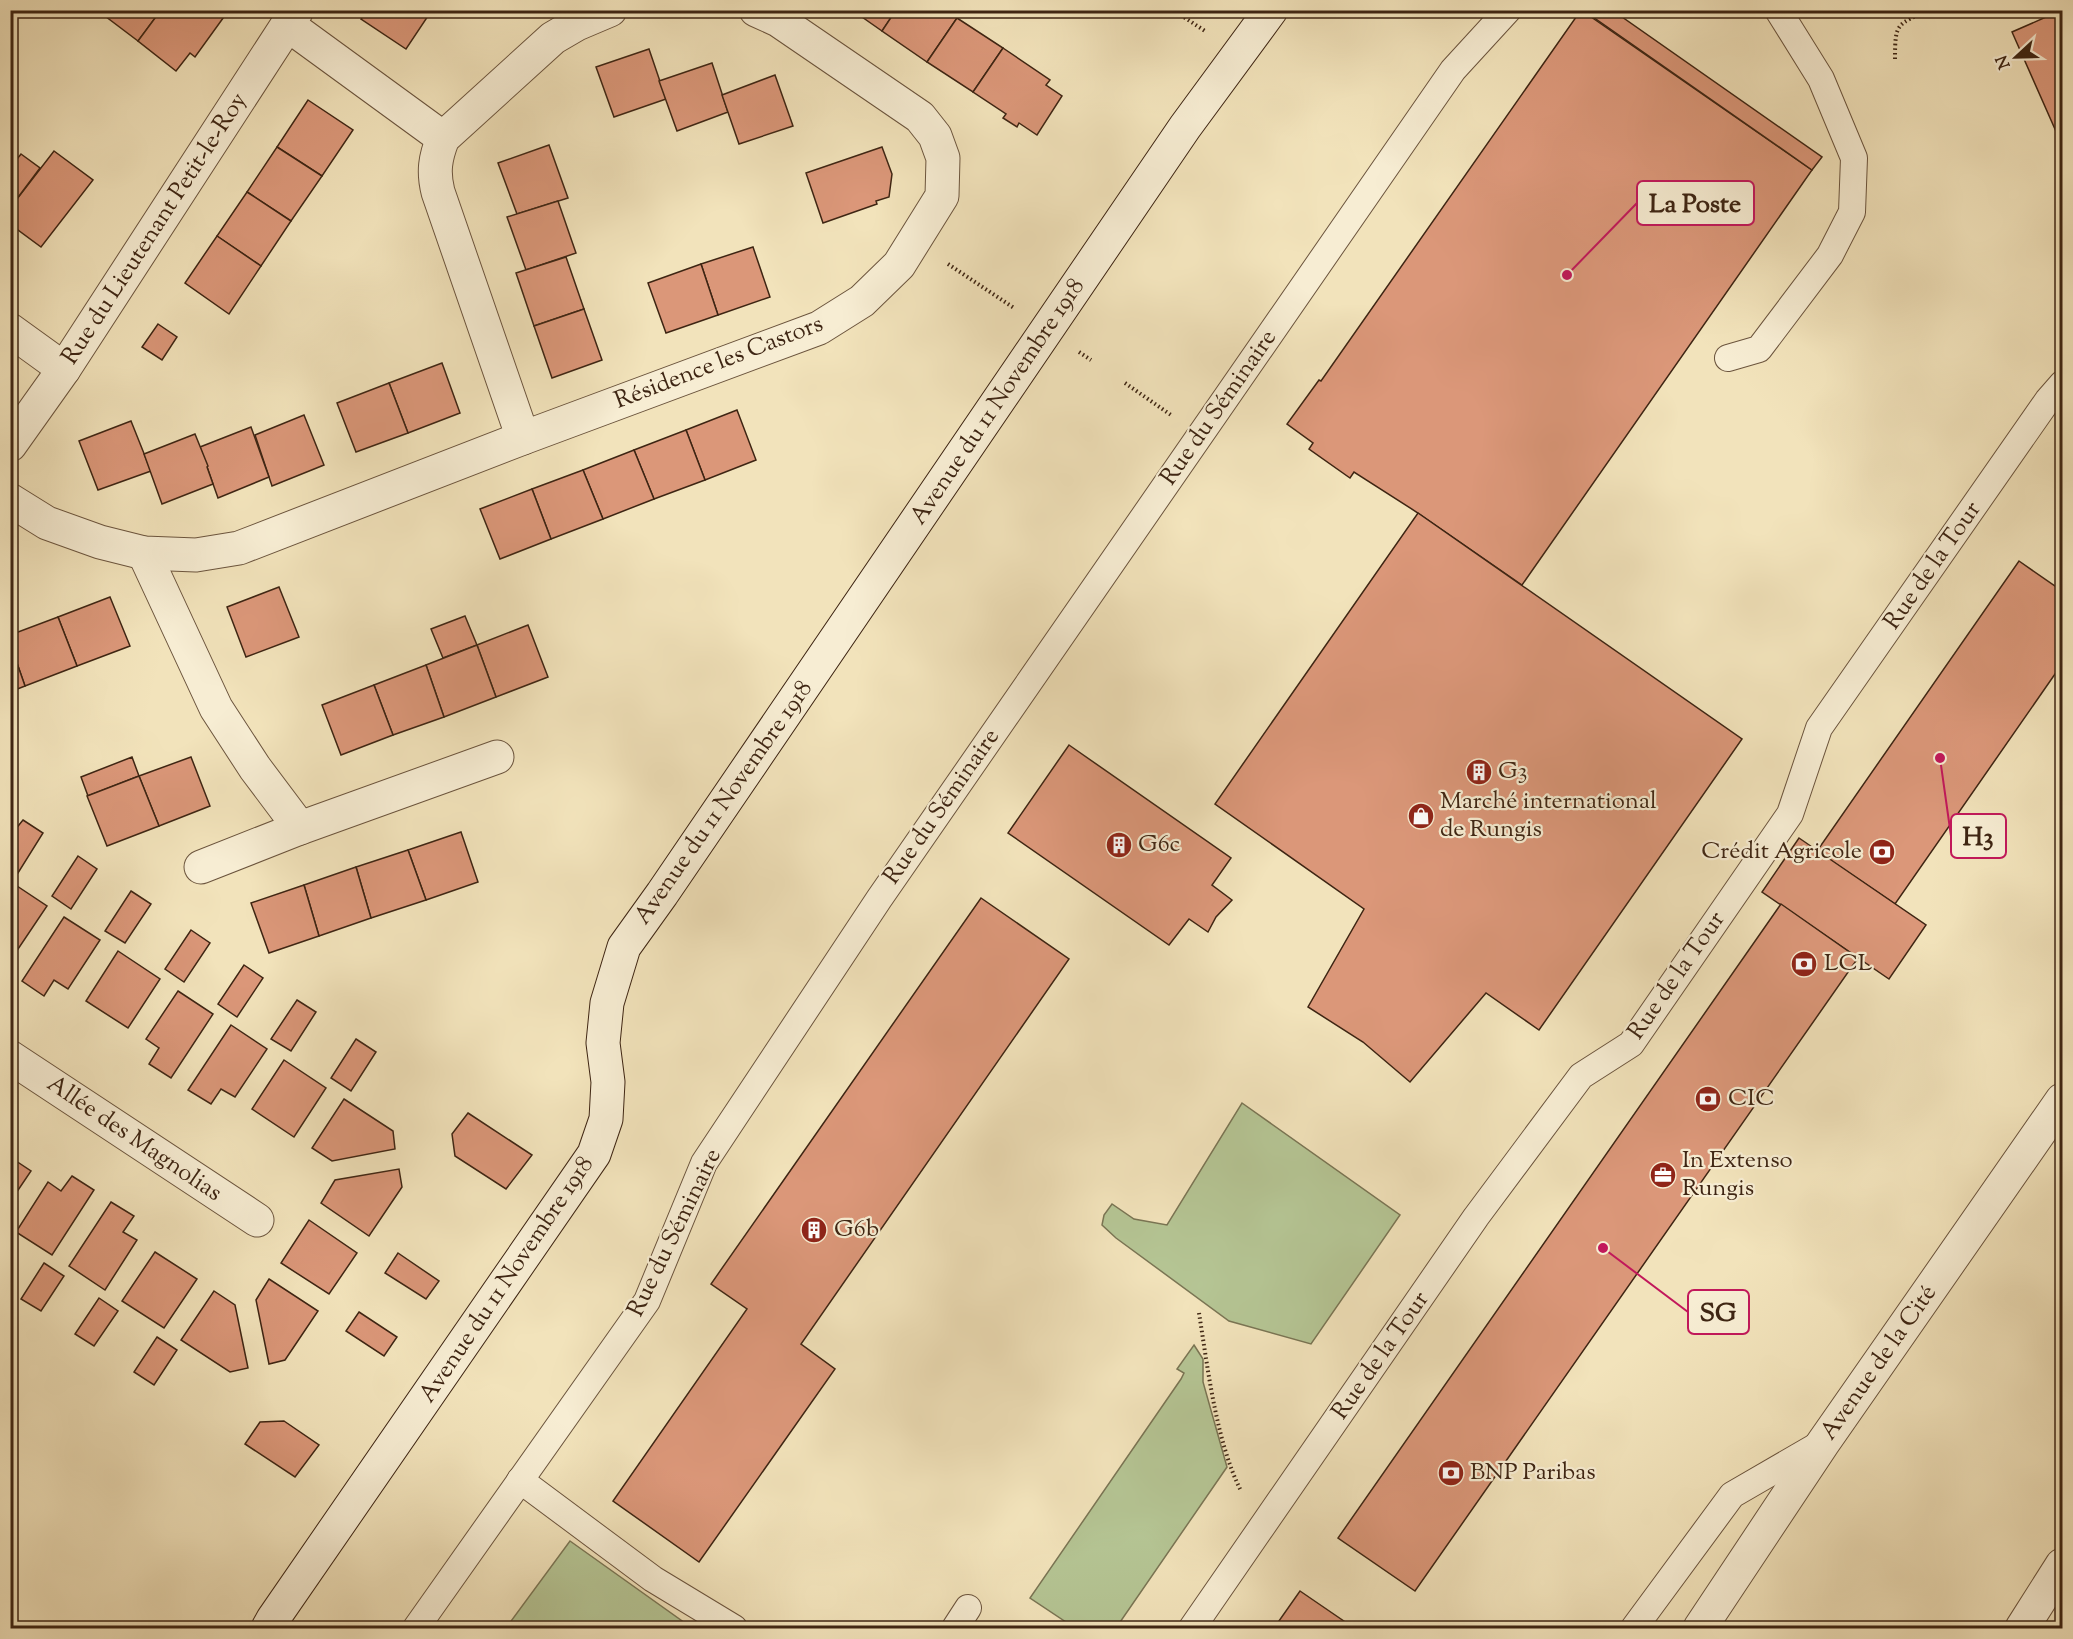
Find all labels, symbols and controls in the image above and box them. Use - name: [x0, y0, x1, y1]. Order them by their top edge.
- north arrow: [1986, 27, 2046, 87]
- text: N: [1991, 51, 2017, 72]
- street label: Rue du Lieutenant Petit-le-Roy: [54, 86, 256, 372]
- callout: La Poste: [1637, 181, 1754, 225]
- text: La Poste: [1649, 187, 1741, 224]
- street label: Avenue du 11 Novembre 1918: [903, 272, 1093, 532]
- street label: Résidence les Castors: [610, 308, 828, 418]
- street label: Rue du Séminaire: [1153, 323, 1285, 493]
- street label: Rue de la Tour: [1876, 495, 1990, 637]
- street label: Avenue du 11 Novembre 1918: [627, 674, 821, 932]
- street label: Rue du Séminaire: [876, 722, 1008, 892]
- place label: G3: [1498, 755, 1527, 789]
- building icon: G3: [1464, 757, 1494, 787]
- place label: Marché international de Rungis: [1440, 785, 1657, 847]
- shop icon: Marché international de Rungis: [1406, 801, 1436, 831]
- callout: H3: [1951, 814, 2006, 858]
- text: H3: [1962, 820, 1994, 857]
- place label: G6c: [1138, 828, 1181, 862]
- building icon: G6c: [1104, 830, 1134, 860]
- place label: Crédit Agricole: [1701, 835, 1862, 869]
- bank icon: Crédit Agricole: [1867, 837, 1897, 867]
- street label: Rue de la Tour: [1620, 905, 1734, 1047]
- place label: LCL: [1824, 947, 1872, 981]
- bank icon: LCL: [1789, 949, 1819, 979]
- street label: Allée des Magnolias: [40, 1068, 228, 1210]
- place label: CIC: [1728, 1082, 1775, 1116]
- bank icon: CIC: [1693, 1084, 1723, 1114]
- street label: Rue du Séminaire: [620, 1143, 730, 1323]
- place label: In Extenso Rungis: [1682, 1144, 1793, 1206]
- street label: Avenue du 11 Novembre 1918: [412, 1150, 602, 1410]
- office icon: In Extenso Rungis: [1648, 1160, 1678, 1190]
- place label: G6b: [834, 1213, 879, 1247]
- building icon: G6b: [799, 1215, 829, 1245]
- street label: Avenue de la Cité: [1813, 1278, 1945, 1448]
- street label: Rue de la Tour: [1324, 1285, 1438, 1427]
- callout: SG: [1688, 1290, 1749, 1334]
- text: SG: [1700, 1296, 1736, 1333]
- place label: BNP Paribas: [1470, 1456, 1596, 1490]
- bank icon: BNP Paribas: [1436, 1458, 1466, 1488]

